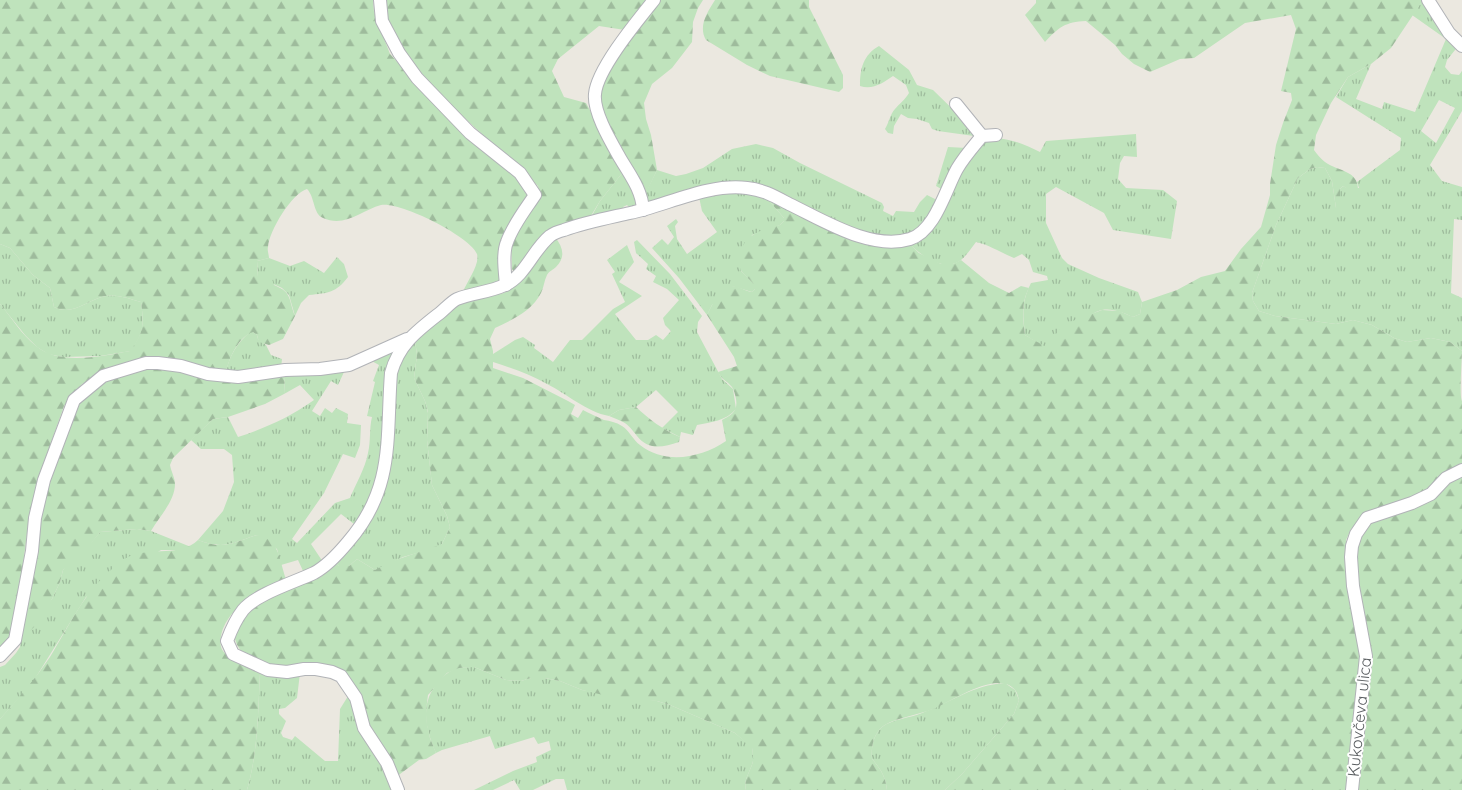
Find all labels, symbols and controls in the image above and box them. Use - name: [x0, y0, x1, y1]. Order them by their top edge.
- street label: Kukovčeva ulica: [1343, 656, 1375, 778]

